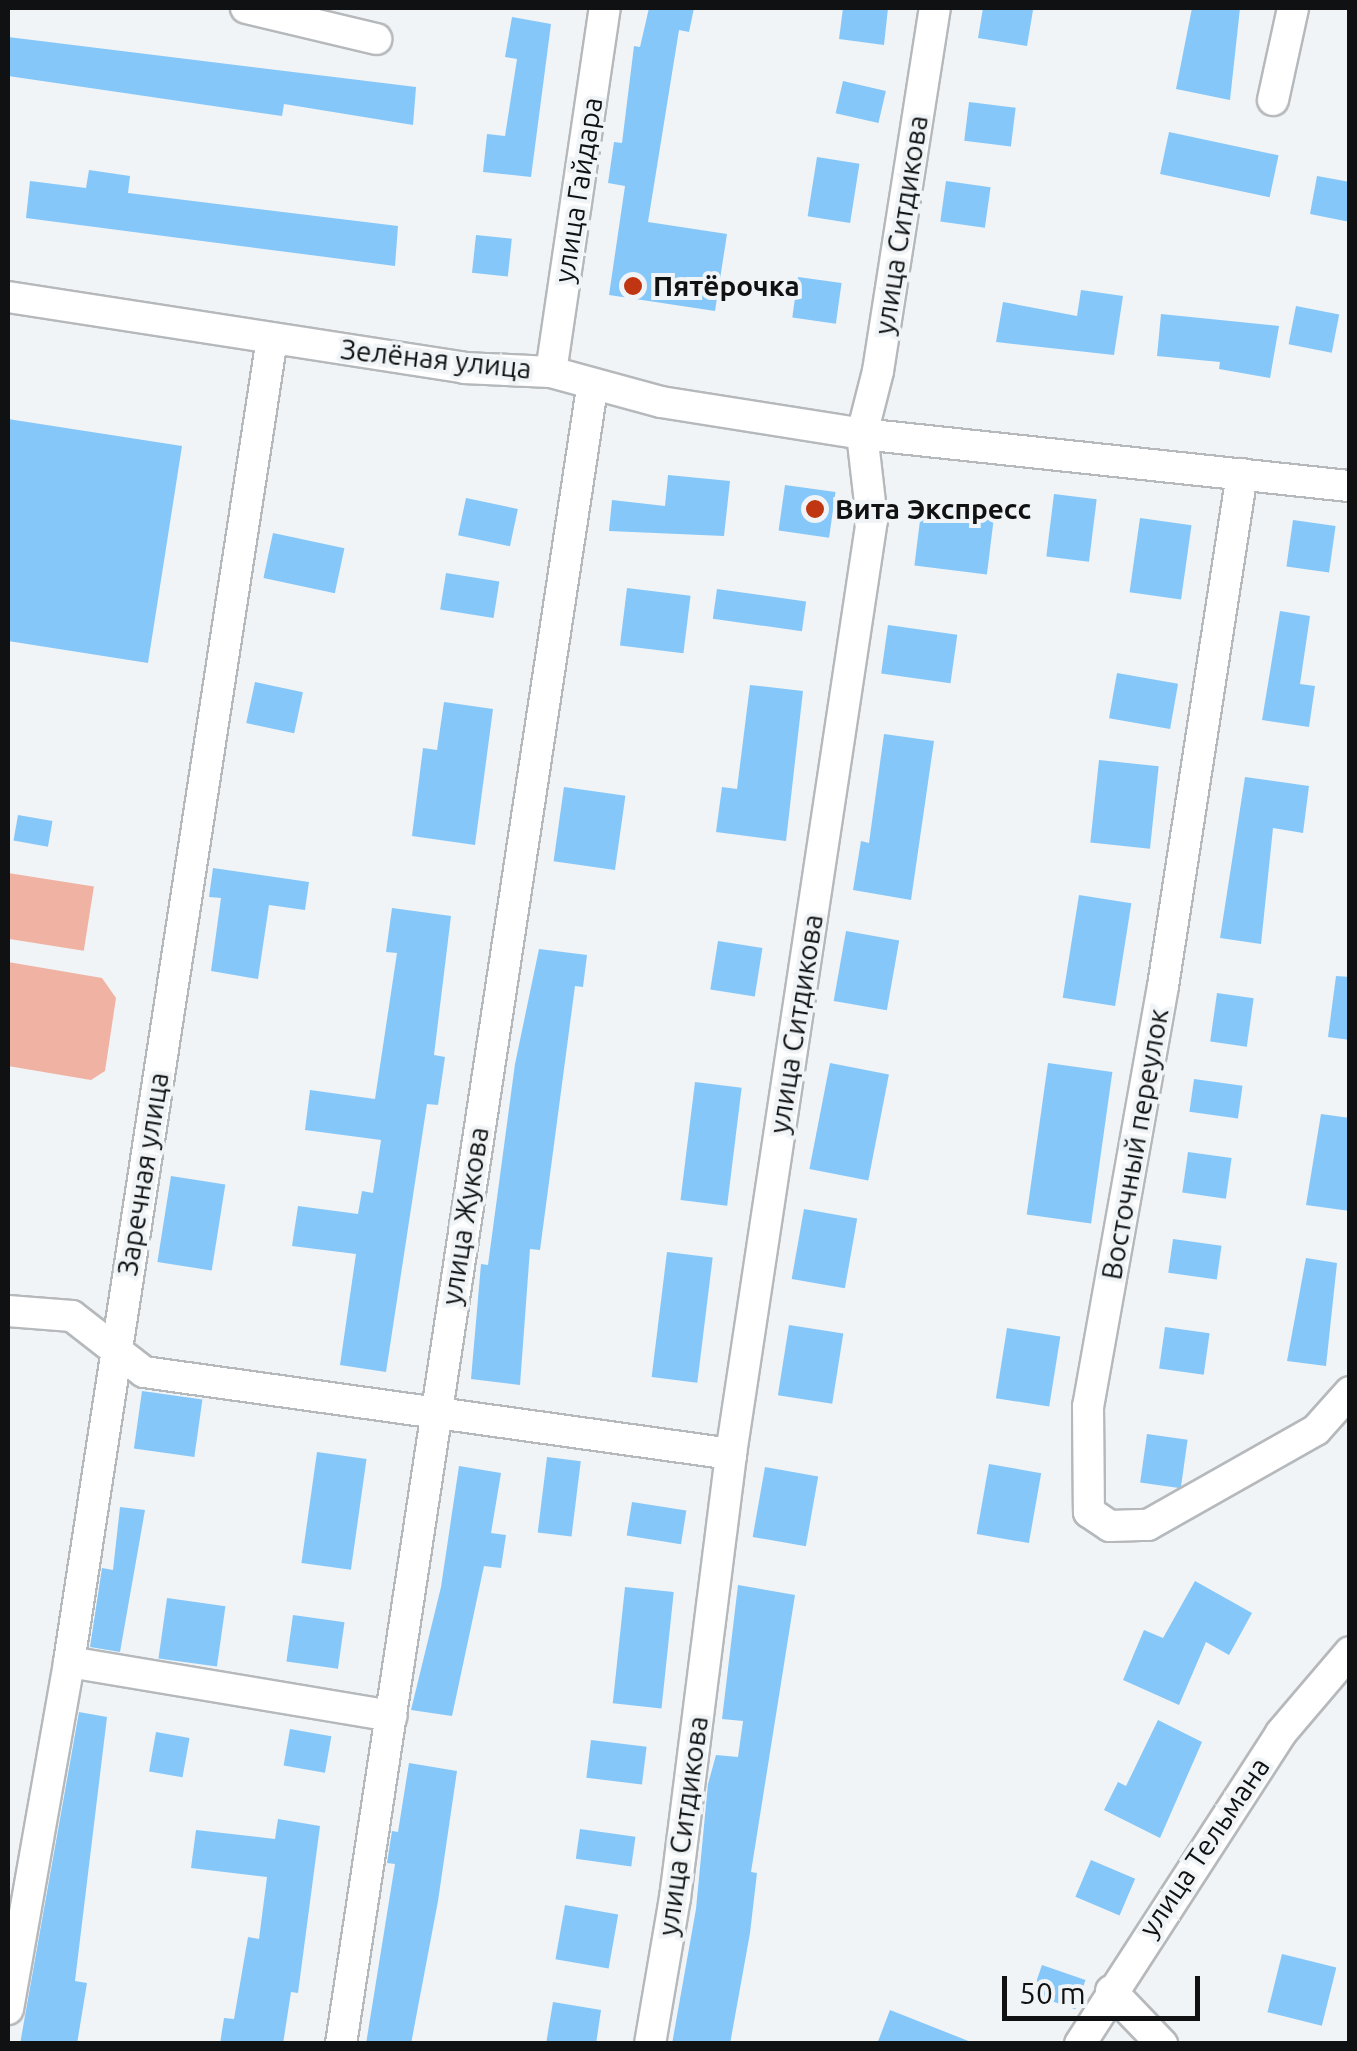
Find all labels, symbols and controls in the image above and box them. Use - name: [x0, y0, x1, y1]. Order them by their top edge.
- street label: улица Гайдара: [547, 95, 609, 285]
- street label: улица Ситдикова: [867, 113, 935, 337]
- place label: Пятёрочка: [653, 269, 800, 303]
- marker: Пятёрочка: [622, 275, 644, 297]
- street label: Зелёная улица: [339, 332, 533, 386]
- place label: Вита Экспресс: [835, 492, 1031, 526]
- marker: Вита Экспресс: [804, 498, 826, 520]
- street label: улица Ситдикова: [762, 912, 830, 1136]
- street label: Восточный переулок: [1095, 1006, 1175, 1282]
- street label: Заречная улица: [110, 1070, 176, 1278]
- street label: улица Жукова: [434, 1125, 496, 1307]
- street label: улица Ситдикова: [651, 1714, 715, 1938]
- street label: улица Тельмана: [1132, 1751, 1276, 1943]
- scale bar: [1007, 1956, 1204, 2018]
- text: 50 m: [1019, 1976, 1086, 2010]

